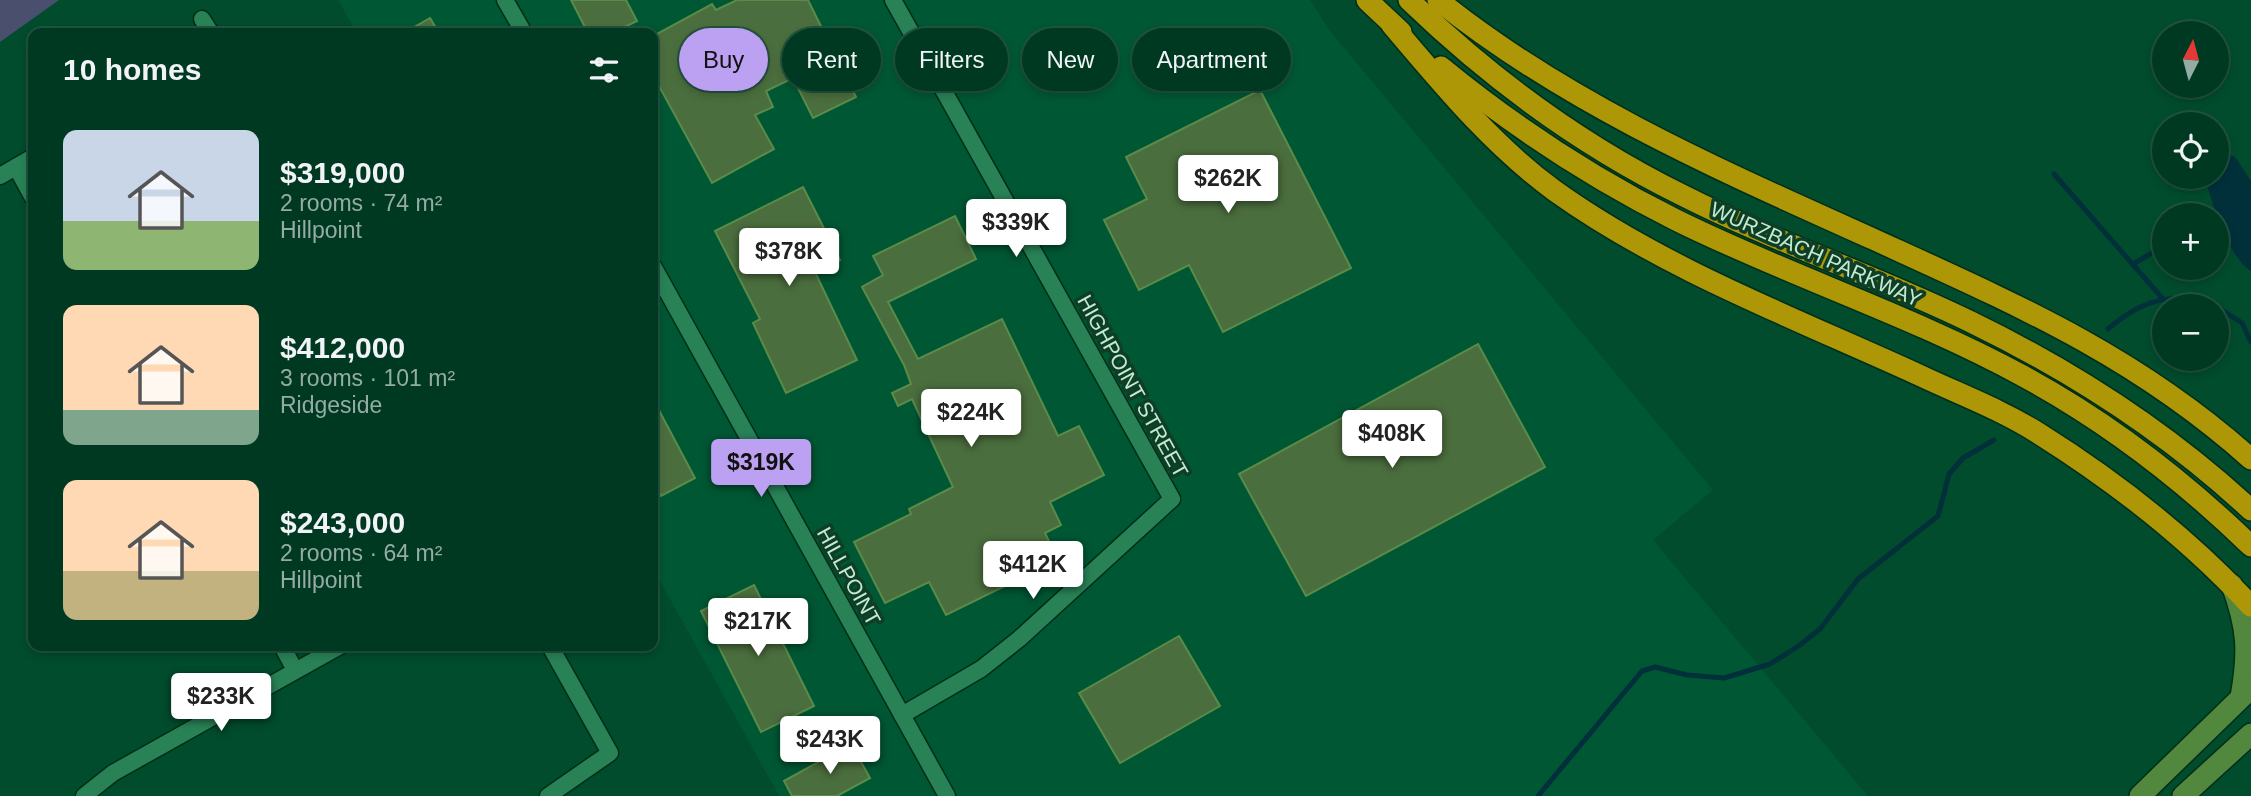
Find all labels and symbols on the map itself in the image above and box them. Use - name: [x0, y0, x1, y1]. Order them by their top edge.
- north arrow: [2152, 21, 2230, 98]
- pin: $262K: [1179, 156, 1277, 215]
- street label: WURZBACH PARKWAY: [1707, 197, 1925, 311]
- pin: $339K: [967, 200, 1065, 259]
- pin: $378K: [740, 229, 838, 288]
- street label: HIGHPOINT STREET: [1073, 291, 1193, 481]
- pin: $224K: [922, 390, 1020, 449]
- pin: $408K: [1343, 410, 1441, 470]
- pin: $319K: [712, 440, 810, 499]
- street label: HILLPOINT: [813, 523, 885, 629]
- pin: $412K: [984, 542, 1082, 601]
- pin: $217K: [709, 598, 807, 658]
- pin: $233K: [172, 674, 270, 733]
- pin: $243K: [781, 716, 879, 776]

